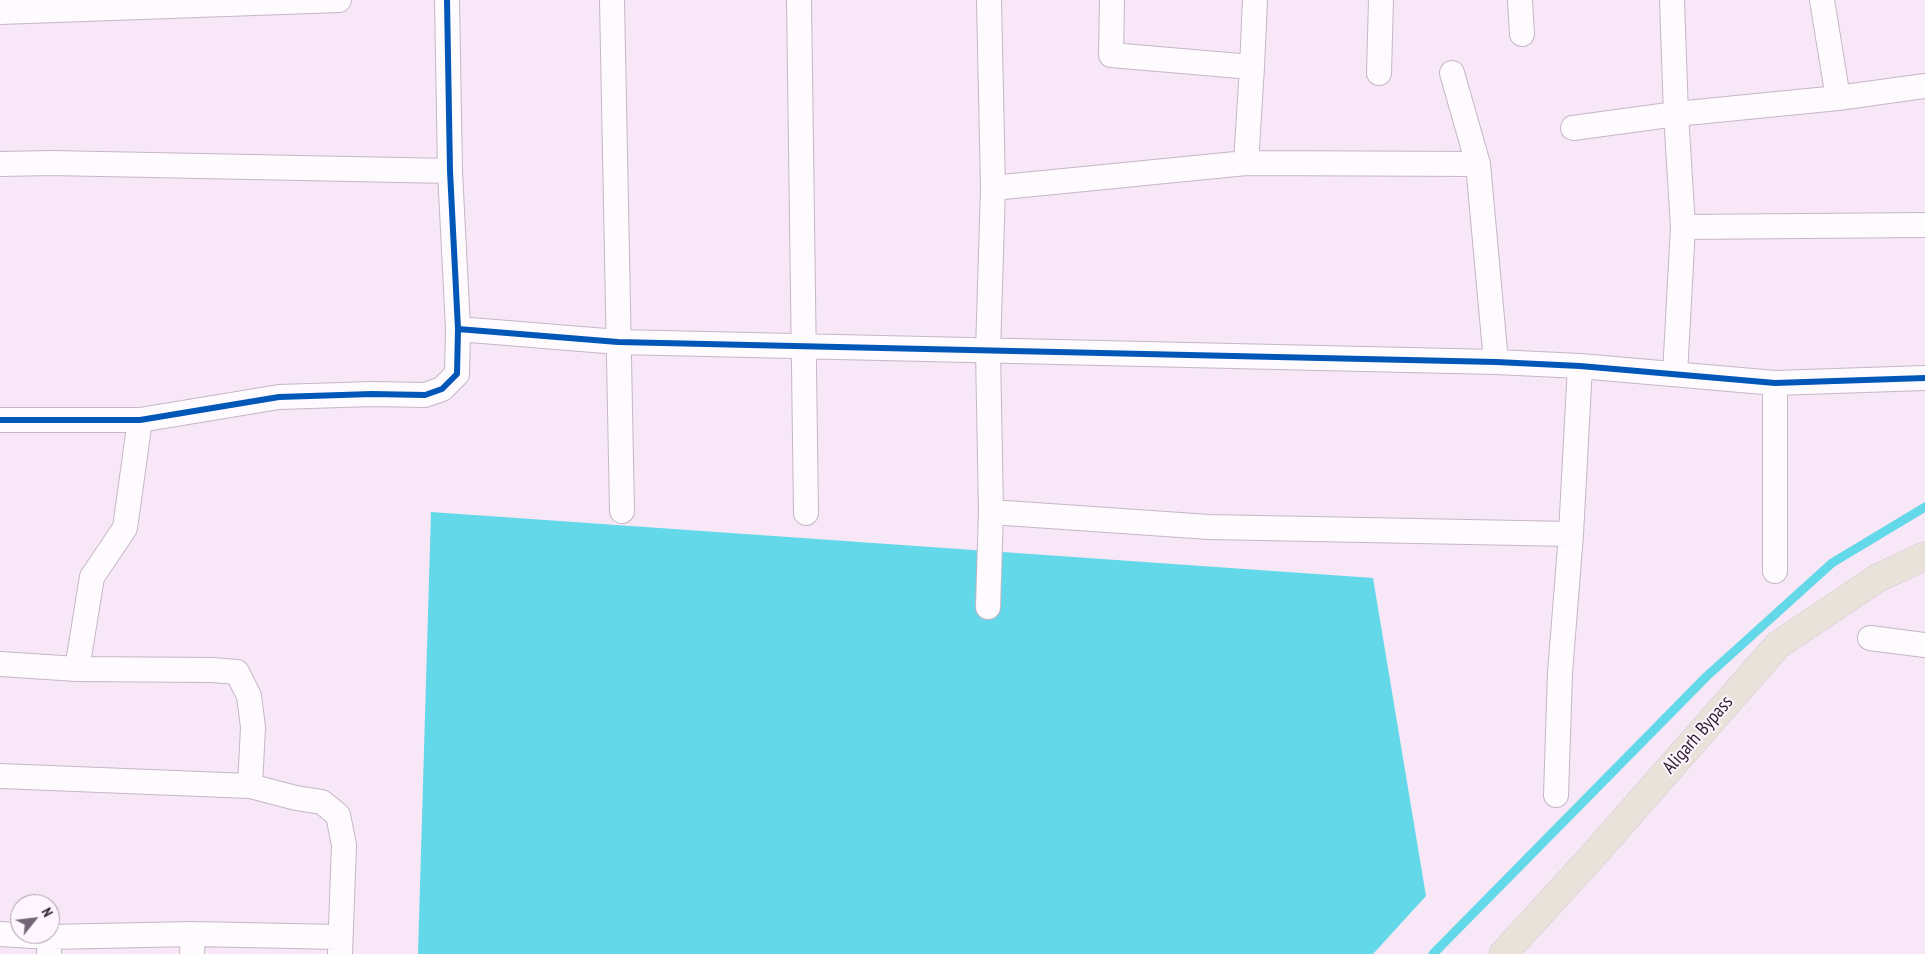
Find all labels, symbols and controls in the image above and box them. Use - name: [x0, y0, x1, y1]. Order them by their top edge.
- street label: Aligarh Bypass: [1658, 691, 1738, 779]
- north arrow: [10, 894, 60, 944]
- text: N: [38, 905, 57, 920]

